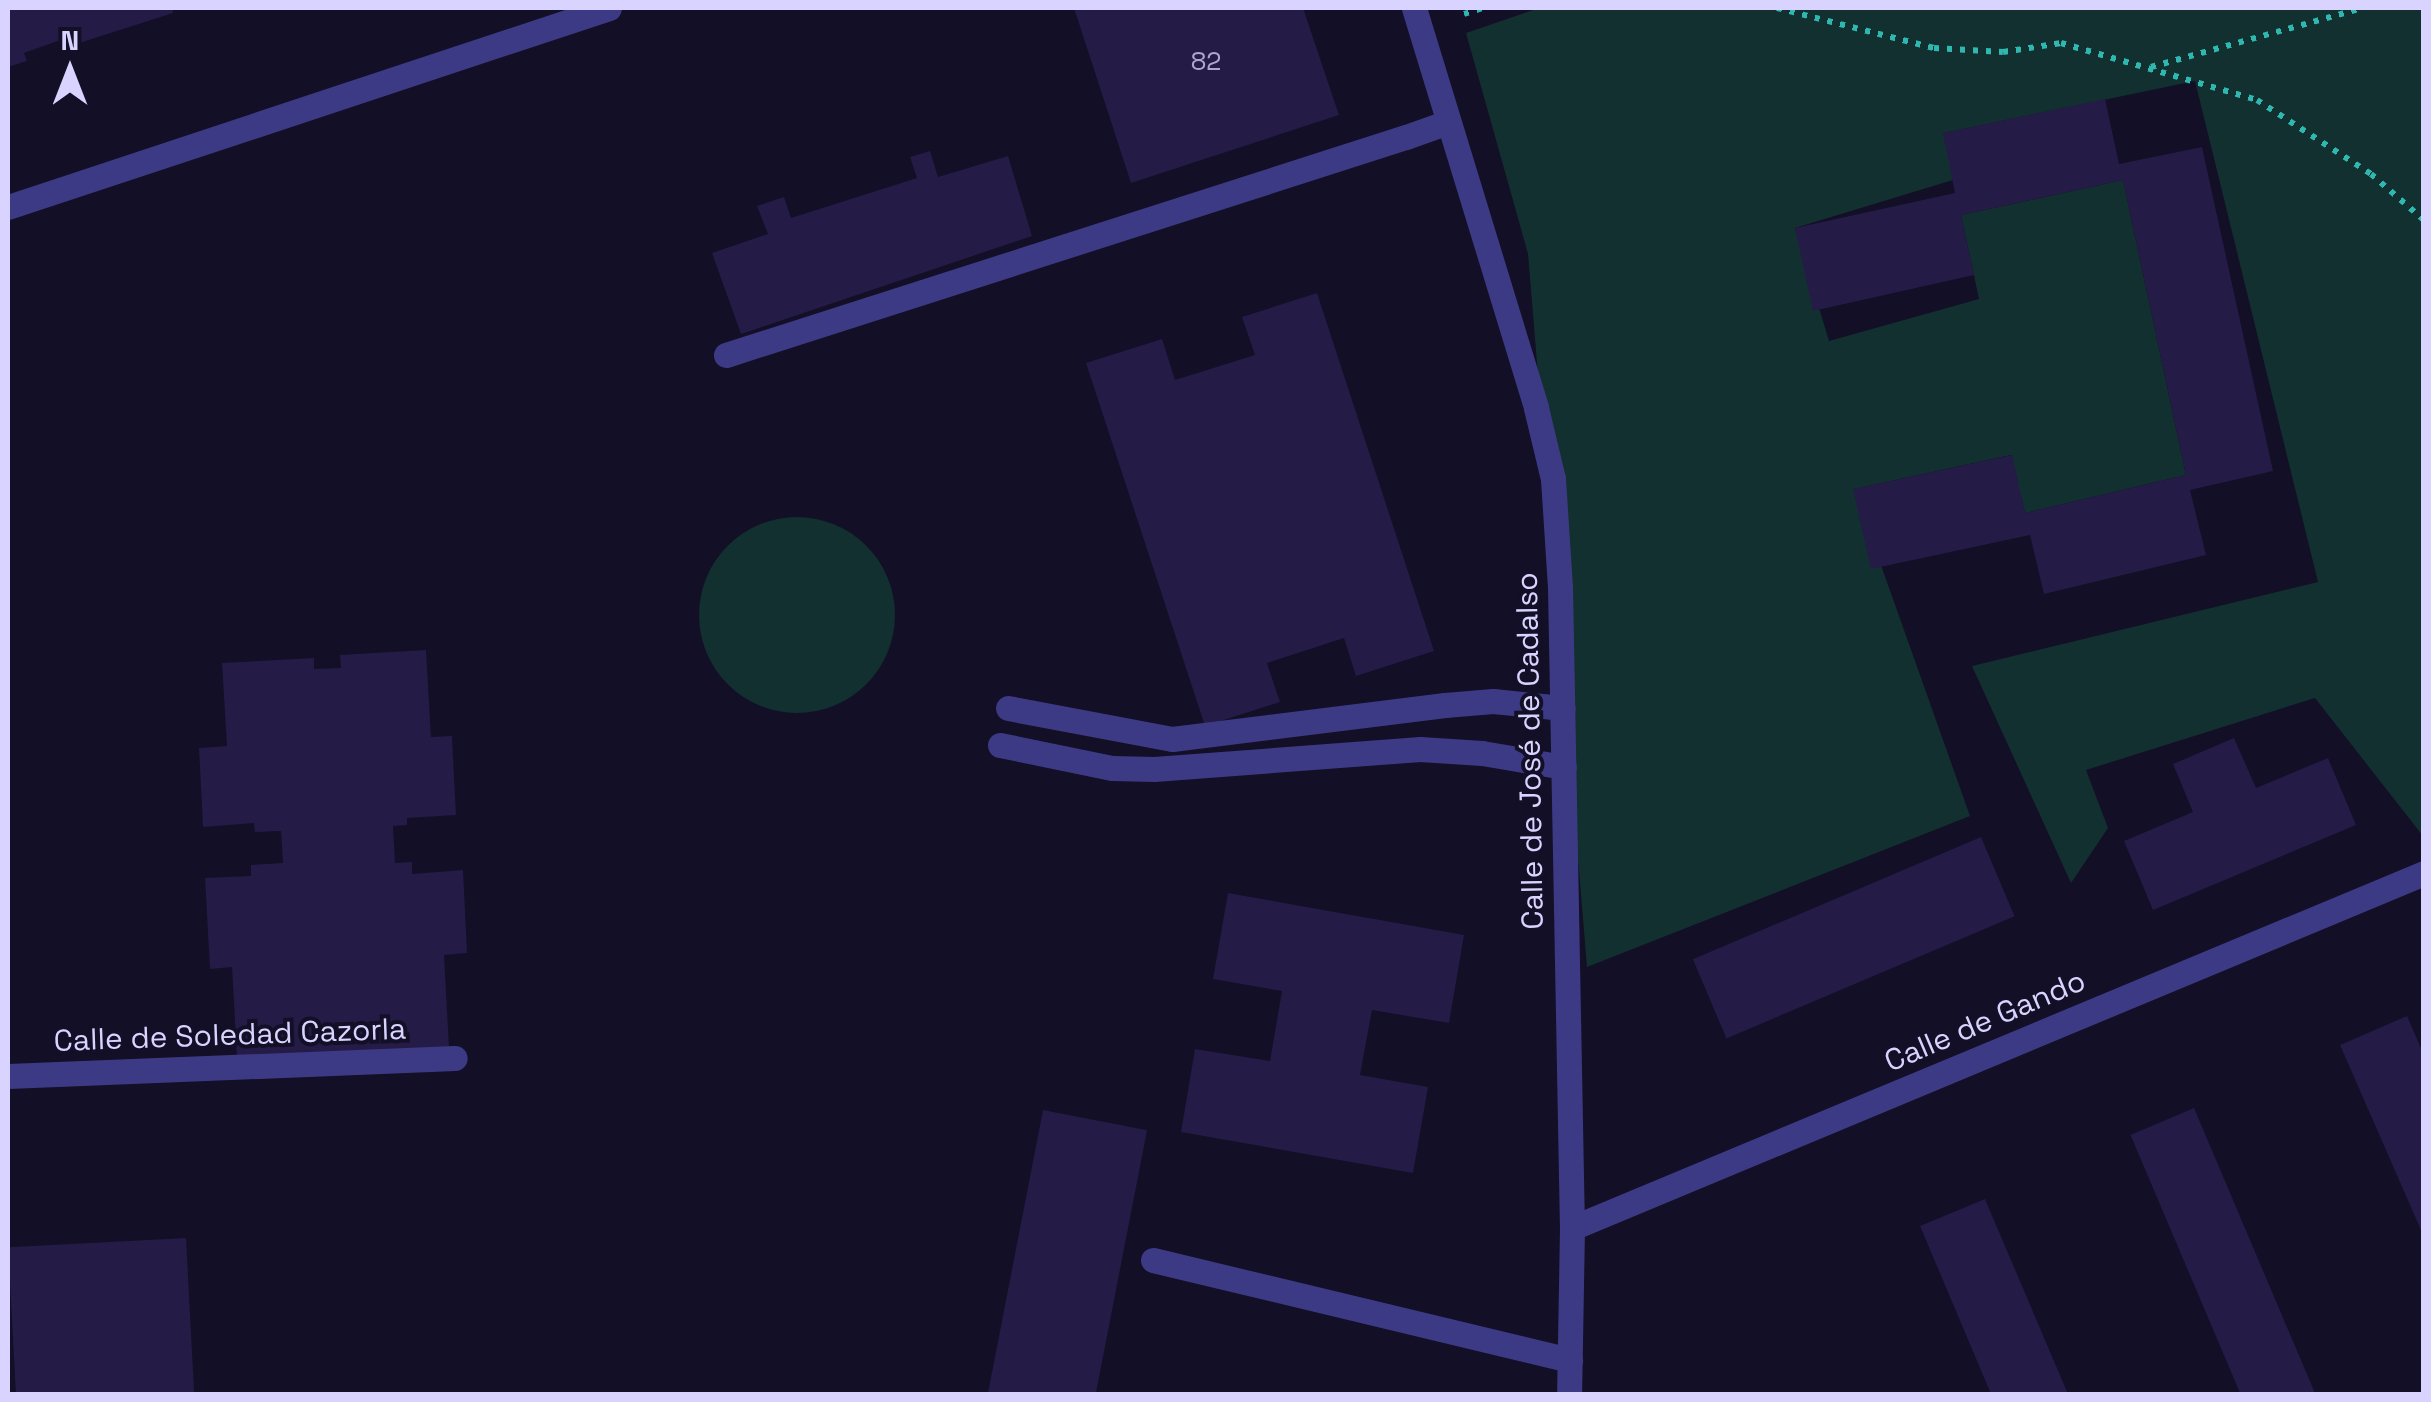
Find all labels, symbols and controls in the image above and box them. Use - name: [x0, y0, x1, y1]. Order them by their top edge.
- north arrow: [20, 20, 120, 120]
- text: N: [61, 22, 79, 58]
- house number: 82: [1191, 46, 1221, 76]
- street label: Calle de José de Cadalso: [1509, 572, 1551, 930]
- street label: Calle de Gando: [1879, 962, 2091, 1080]
- street label: Calle de Soledad Cazorla: [53, 1011, 407, 1059]

